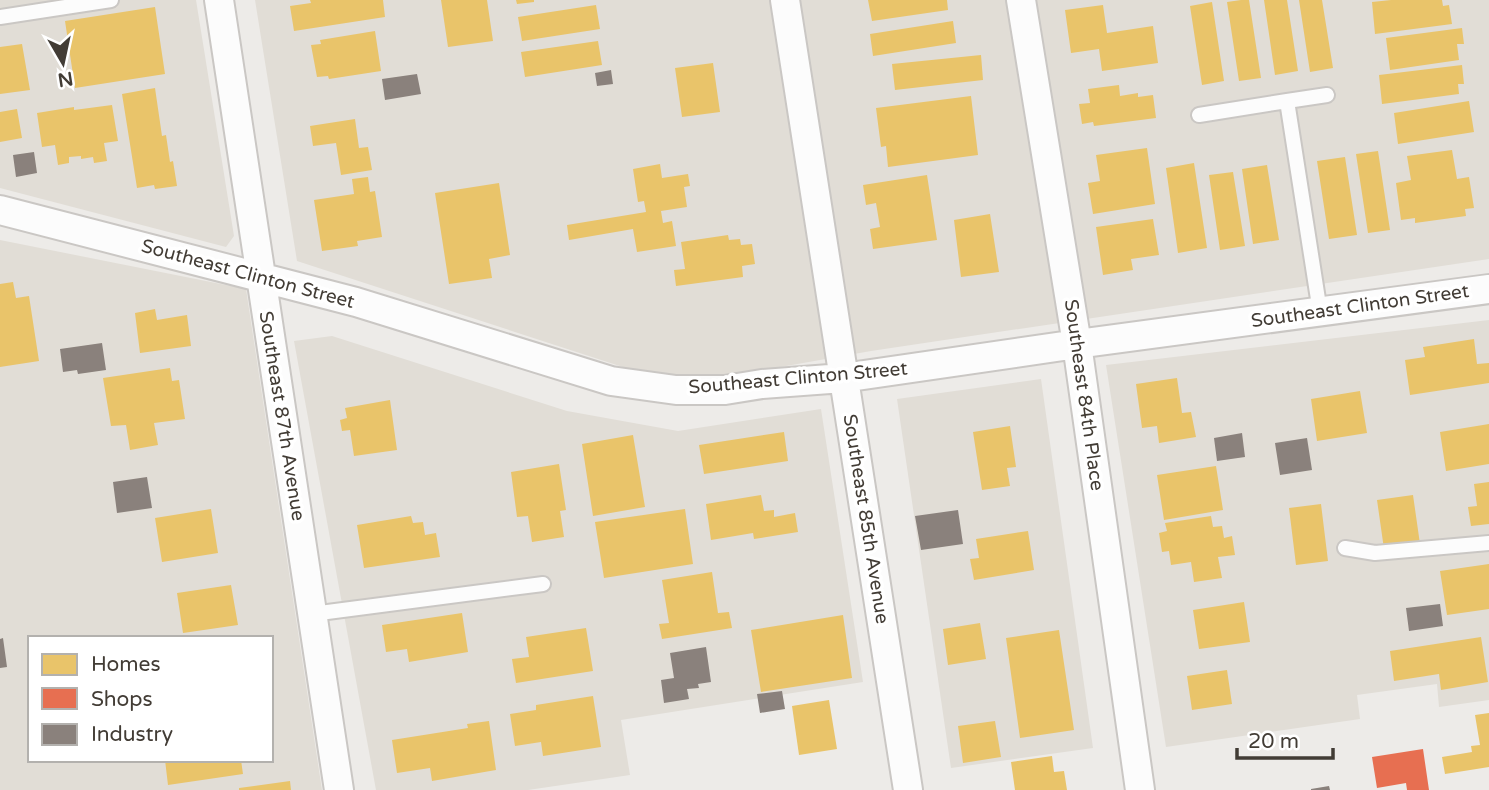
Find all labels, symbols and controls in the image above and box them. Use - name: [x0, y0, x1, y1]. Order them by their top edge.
- north arrow: [28, 28, 98, 98]
- text: N: [56, 67, 75, 91]
- street label: Southeast Clinton Street: [139, 235, 357, 313]
- street label: Southeast Clinton Street: [1250, 280, 1470, 332]
- street label: Southeast 84th Place: [1060, 298, 1108, 492]
- street label: Southeast 87th Avenue: [255, 310, 309, 522]
- street label: Southeast Clinton Street: [688, 357, 908, 399]
- street label: Southeast 85th Avenue: [839, 413, 893, 625]
- legend: [28, 636, 273, 762]
- text: Homes: [91, 652, 161, 677]
- text: Shops: [91, 687, 153, 712]
- scale bar: [1237, 716, 1333, 760]
- text: Industry: [91, 722, 173, 747]
- text: 20 m: [1248, 729, 1299, 754]

